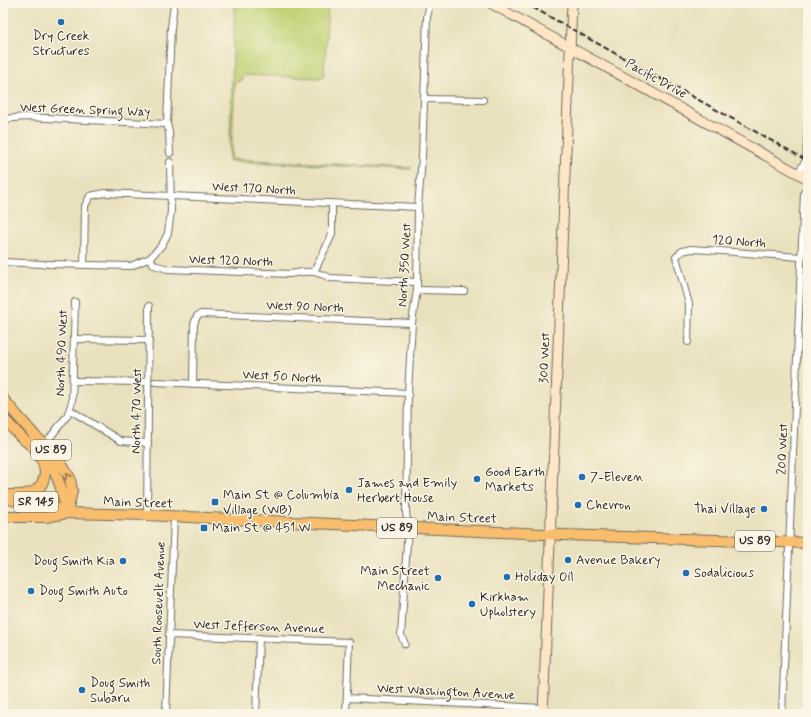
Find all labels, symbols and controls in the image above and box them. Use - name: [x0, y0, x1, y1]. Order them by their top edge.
- marker: Dry Creek Structures: [56, 17, 66, 27]
- place label: Dry Creek Structures: [33, 28, 90, 60]
- street label: Pacific Drive: [622, 55, 690, 103]
- street label: West Green Spring Way: [19, 99, 151, 123]
- street label: West 170 North: [212, 178, 296, 200]
- street label: North 350 West: [394, 222, 416, 308]
- street label: 120 North: [711, 232, 767, 252]
- street label: West 120 North: [189, 251, 273, 271]
- street label: West 90 North: [266, 297, 344, 317]
- street label: North 490 West: [52, 309, 72, 397]
- street label: 300 West: [536, 332, 554, 384]
- street label: West 50 North: [242, 366, 322, 388]
- street label: North 470 West: [128, 368, 146, 454]
- street label: 200 West: [774, 423, 792, 475]
- road number: US 89: [31, 440, 71, 460]
- place label: Good Earth Markets: [485, 464, 545, 496]
- place label: 7-Eleven: [590, 469, 643, 486]
- marker: 7-Eleven: [577, 472, 587, 482]
- one-way arrow: [65, 473, 73, 480]
- marker: Good Earth Markets: [472, 474, 482, 484]
- place label: James and Emily Herbert House: [357, 475, 457, 507]
- marker: James and Emily Herbert House: [344, 485, 354, 495]
- place label: Main St @ Columbia Village (WB): [223, 487, 340, 519]
- road number: SR 145: [14, 492, 58, 512]
- street label: Main Street: [103, 493, 173, 513]
- marker: Main St @ Columbia Village (WB): [210, 497, 220, 507]
- place label: Chevron: [586, 497, 631, 514]
- marker: Chevron: [573, 500, 583, 510]
- place label: Thai Village: [694, 501, 756, 518]
- marker: Thai Village: [759, 504, 769, 514]
- street label: Main Street: [427, 508, 497, 528]
- road number: US 89: [377, 518, 417, 538]
- place label: Main St @ 451 W: [212, 520, 310, 537]
- marker: Main St @ 451 W: [199, 523, 209, 533]
- road number: US 89: [735, 531, 775, 551]
- street label: South Roosevelt Avenue: [148, 541, 170, 665]
- place label: Avenue Bakery: [576, 552, 661, 569]
- place label: Doug Smith Kia: [33, 553, 115, 572]
- marker: Avenue Bakery: [563, 555, 573, 565]
- marker: Doug Smith Kia: [118, 556, 128, 566]
- place label: Main Street Mechanic: [360, 563, 430, 595]
- place label: Sodalicious: [694, 565, 754, 582]
- marker: Sodalicious: [681, 568, 691, 578]
- place label: Holiday Oil: [515, 569, 574, 586]
- marker: Holiday Oil: [502, 572, 512, 582]
- marker: Main Street Mechanic: [433, 573, 443, 583]
- place label: Doug Smith Auto: [39, 583, 128, 602]
- marker: Doug Smith Auto: [26, 586, 36, 596]
- place label: Kirkham Upholstery: [480, 589, 536, 621]
- marker: Kirkham Upholstery: [467, 599, 477, 609]
- street label: West Jefferson Avenue: [193, 616, 325, 638]
- place label: Doug Smith Subaru: [90, 675, 150, 707]
- street label: West Washington Avenue: [376, 680, 515, 706]
- marker: Doug Smith Subaru: [77, 685, 87, 695]

